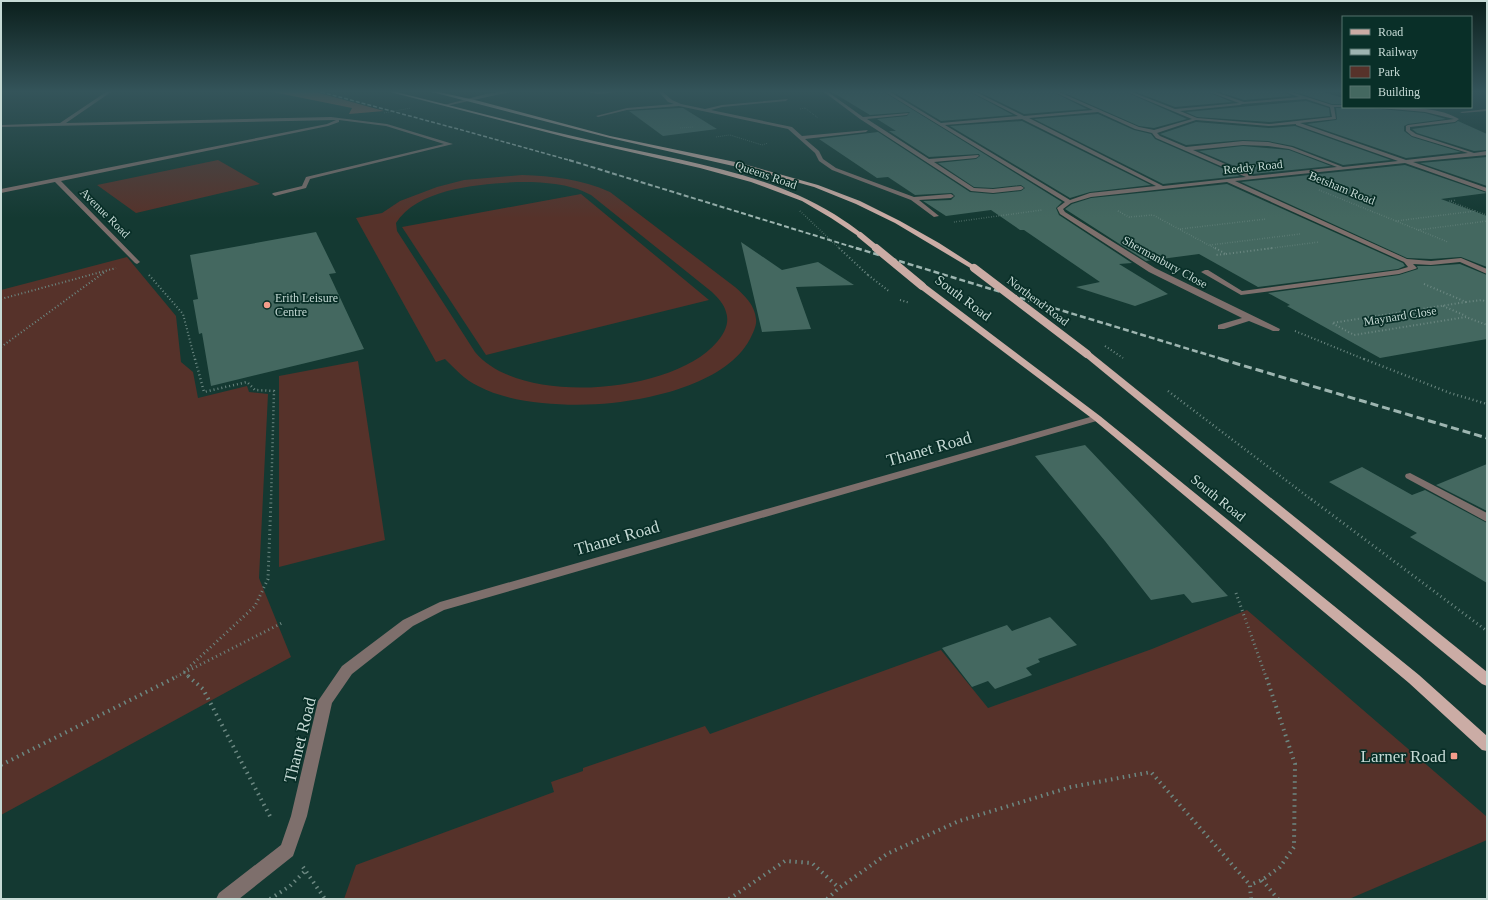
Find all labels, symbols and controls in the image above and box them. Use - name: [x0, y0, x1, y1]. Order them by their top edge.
- legend: [1342, 16, 1472, 108]
- text: Road: [1378, 25, 1403, 39]
- text: Railway: [1378, 45, 1418, 59]
- text: Park: [1378, 65, 1400, 79]
- text: Building: [1378, 85, 1420, 99]
- street label: Reddy Road: [1223, 157, 1283, 177]
- street label: Queens Road: [733, 158, 799, 192]
- street label: Betsham Road: [1307, 168, 1377, 208]
- street label: Avenue Road: [77, 185, 133, 241]
- street label: Shermanbury Close: [1120, 233, 1210, 291]
- street label: South Road: [932, 272, 994, 324]
- street label: Northend Road: [1004, 273, 1072, 329]
- place label: Erith Leisure Centre: [275, 291, 338, 319]
- marker: Erith Leisure Centre: [262, 300, 272, 310]
- street label: Maynard Close: [1363, 303, 1437, 329]
- street label: Thanet Road: [884, 428, 974, 470]
- street label: South Road: [1188, 471, 1248, 525]
- street label: Thanet Road: [572, 517, 662, 559]
- street label: Thanet Road: [280, 695, 320, 785]
- place label: Larner Road: [1361, 747, 1446, 766]
- marker: Larner Road: [1449, 751, 1459, 761]

